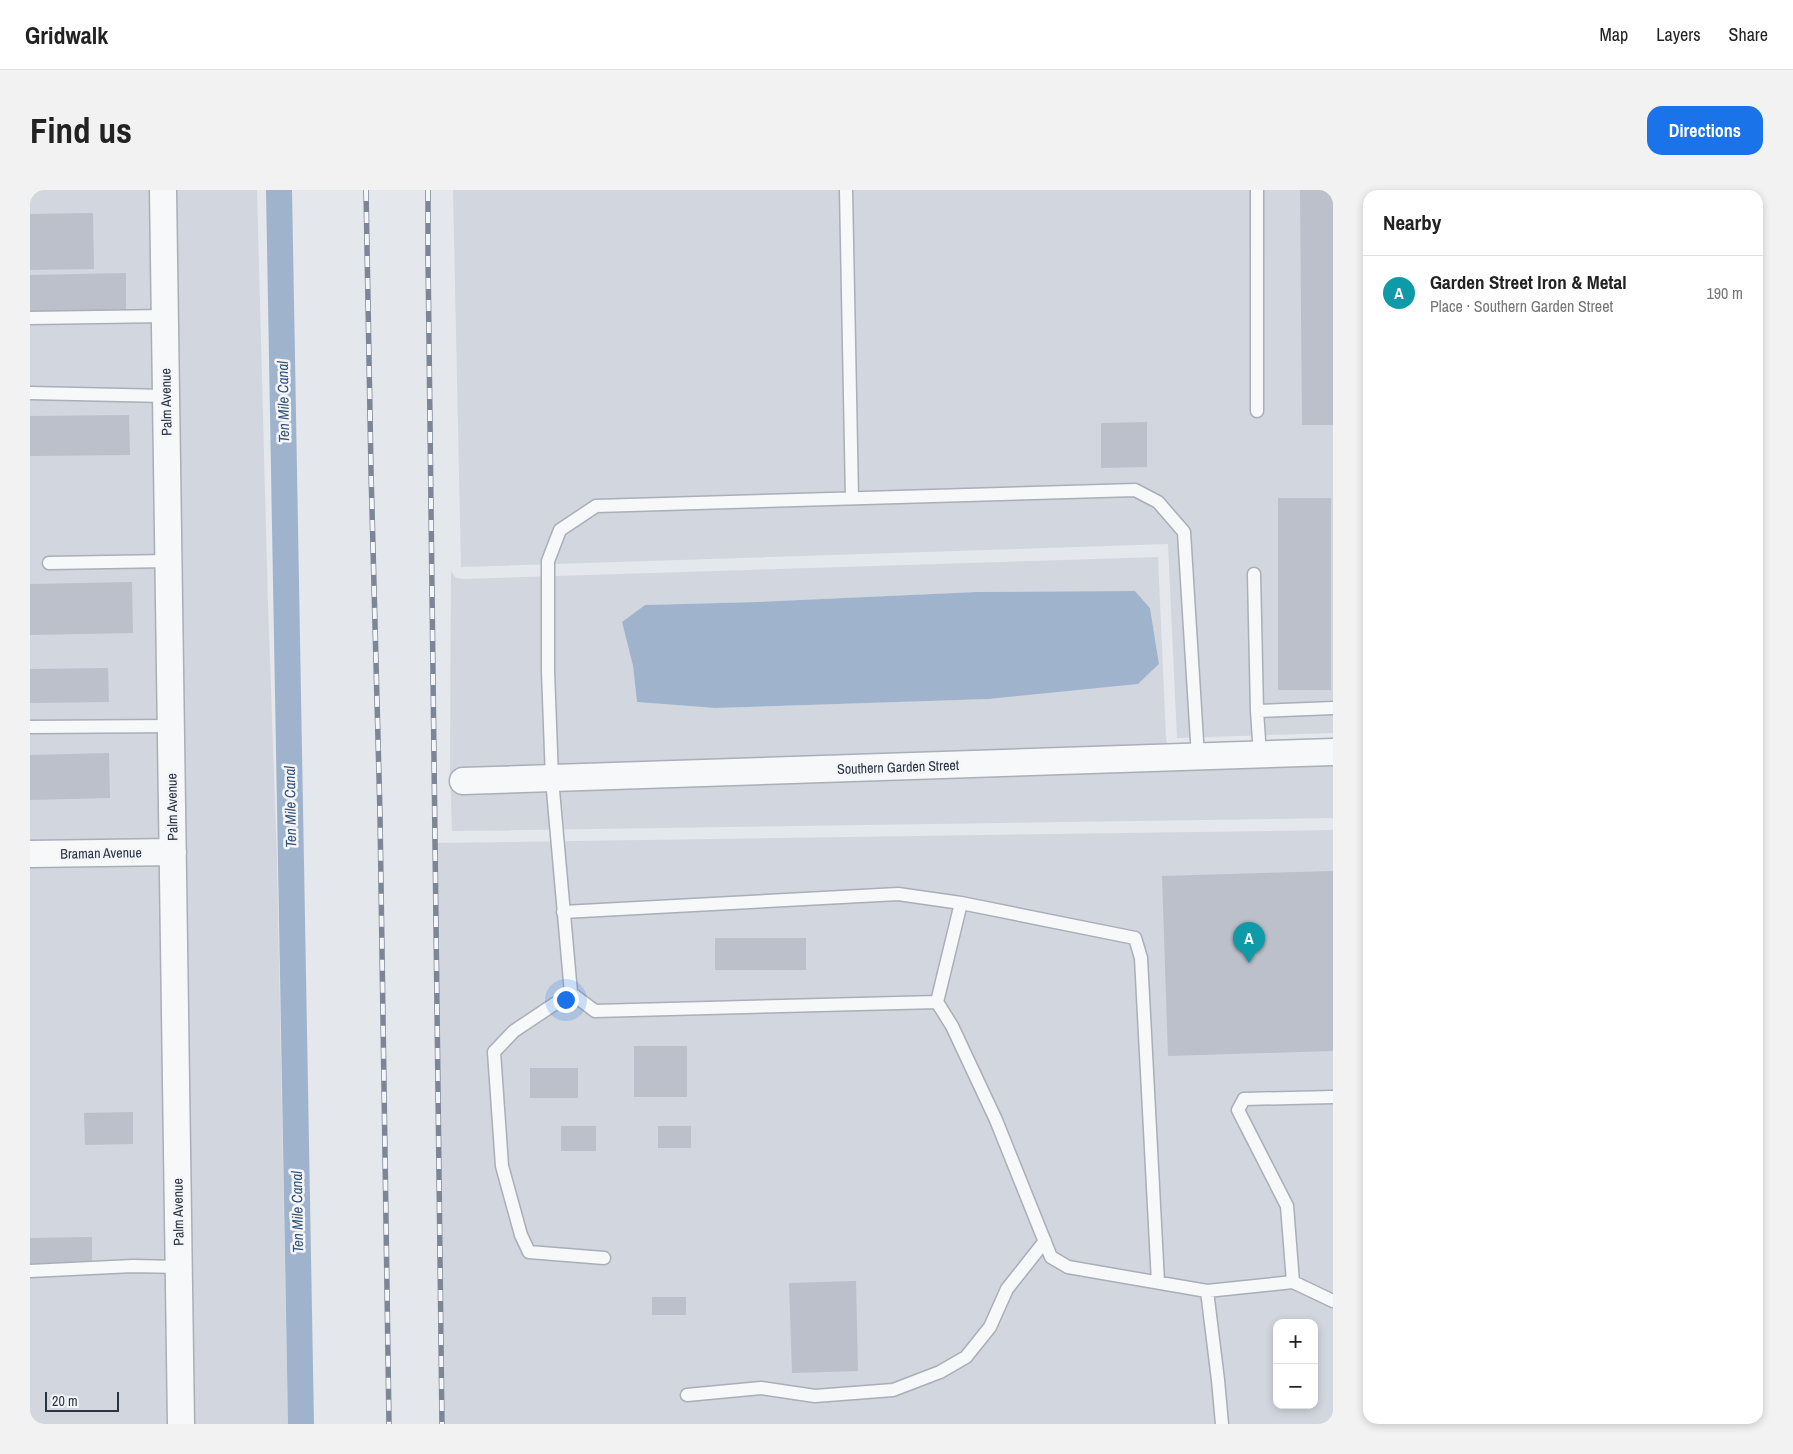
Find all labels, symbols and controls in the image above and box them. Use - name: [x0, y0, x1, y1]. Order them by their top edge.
- text: Gridwalk: [25, 19, 108, 51]
- text: Map: [1600, 22, 1628, 47]
- text: Layers: [1656, 22, 1701, 47]
- text: Share: [1729, 22, 1768, 47]
- button: Directions: [1647, 106, 1763, 155]
- text: Find us: [30, 107, 132, 154]
- text: Nearby: [1383, 208, 1441, 237]
- text: Garden Street Iron & Metal: [1430, 269, 1627, 295]
- text: A: [1394, 282, 1404, 304]
- text: 190 m: [1707, 282, 1743, 304]
- text: Place · Southern Garden Street: [1430, 295, 1613, 317]
- water label: Ten Mile Canal: [272, 361, 294, 443]
- street label: Palm Avenue: [156, 368, 176, 436]
- street label: Southern Garden Street: [837, 756, 959, 778]
- water label: Ten Mile Canal: [279, 766, 301, 848]
- street label: Palm Avenue: [162, 773, 182, 841]
- street label: Braman Avenue: [60, 843, 142, 863]
- pin: A: [1233, 922, 1265, 963]
- your location: [553, 987, 579, 1013]
- water label: Ten Mile Canal: [286, 1171, 308, 1253]
- street label: Palm Avenue: [168, 1178, 188, 1246]
- map controls: [1273, 1319, 1318, 1409]
- button: +: [1273, 1319, 1318, 1364]
- button: −: [1273, 1364, 1318, 1409]
- scale bar: [45, 1389, 119, 1412]
- text: 20 m: [52, 1392, 78, 1410]

